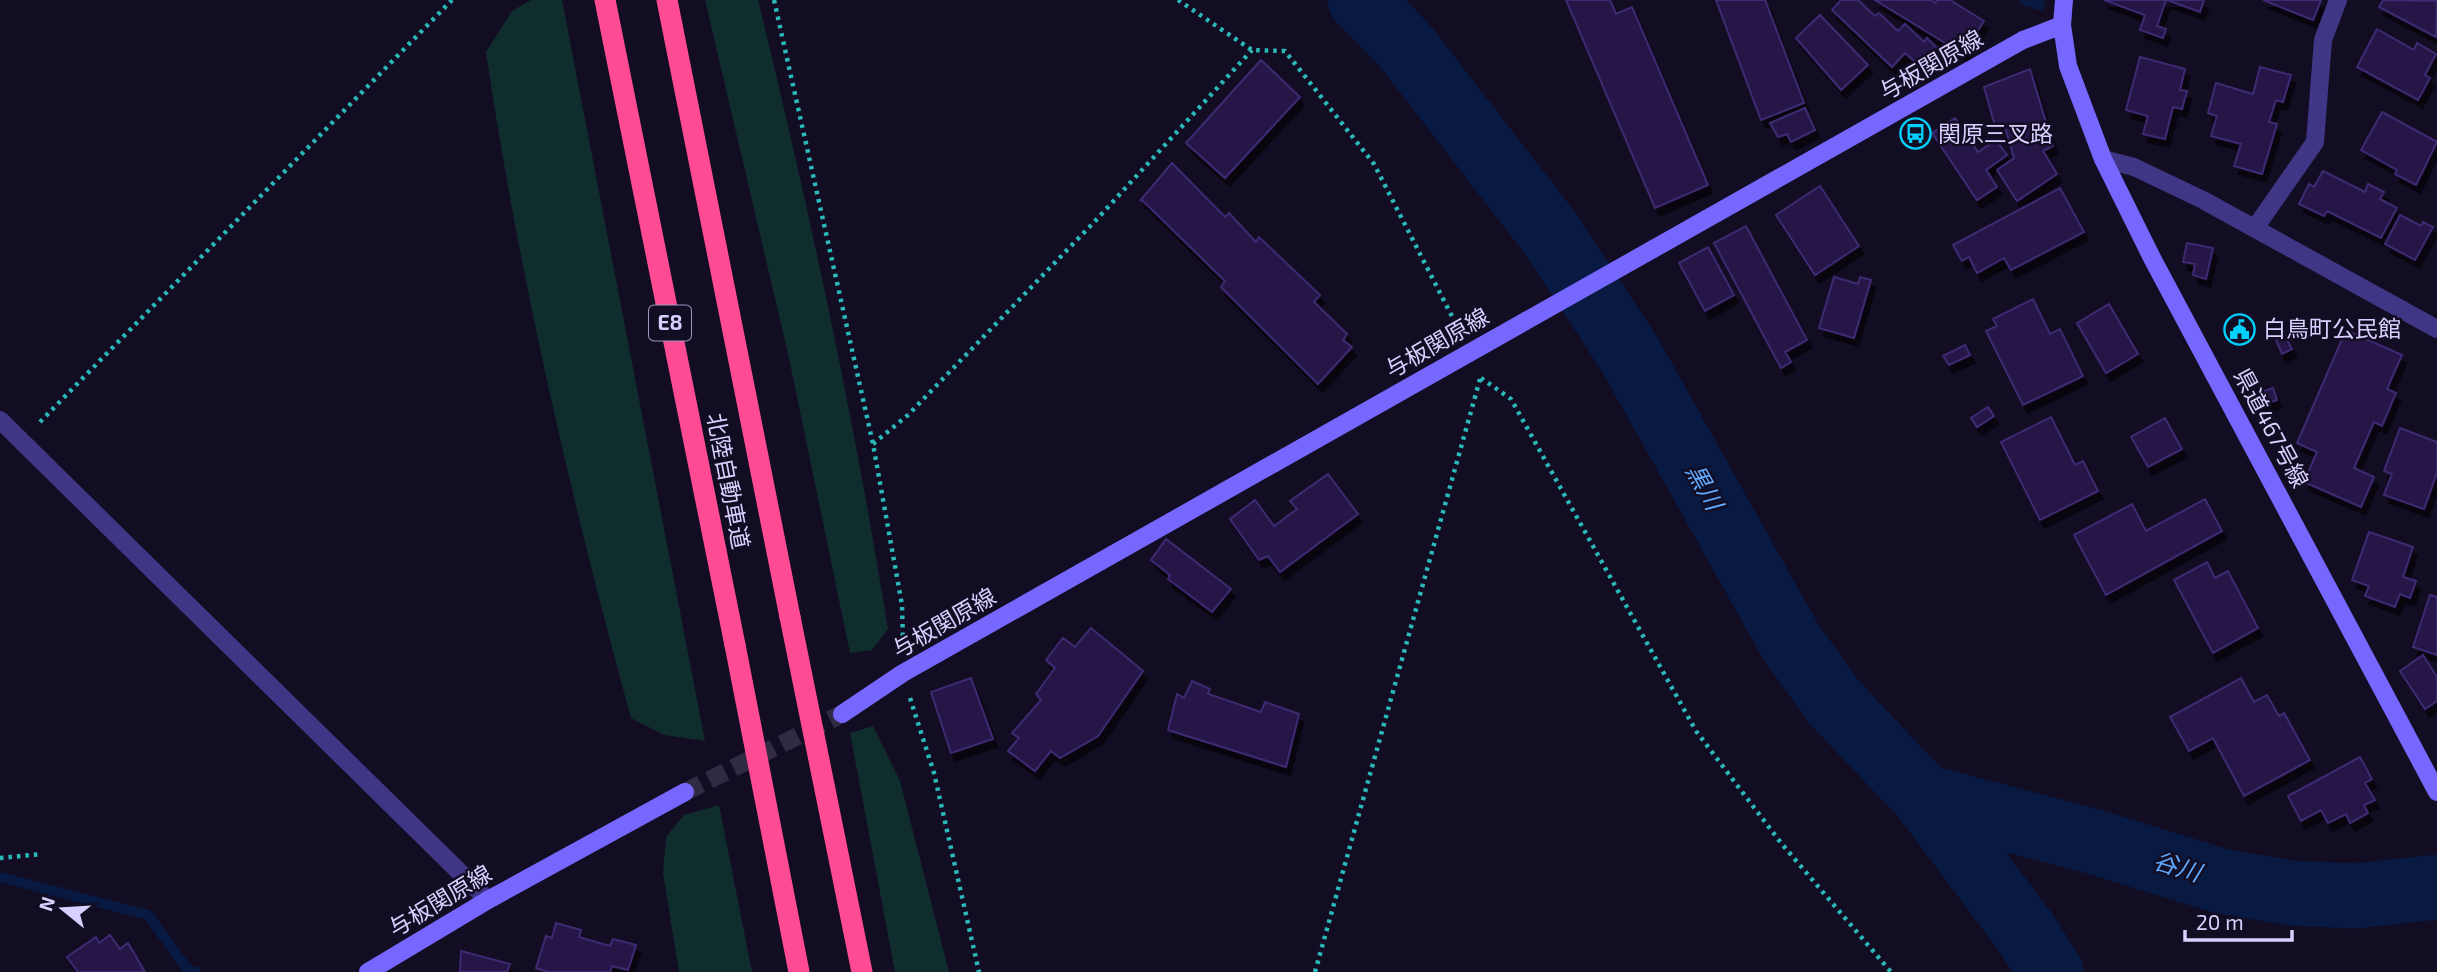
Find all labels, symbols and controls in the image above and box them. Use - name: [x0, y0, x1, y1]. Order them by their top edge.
- street label: 与板関原線: [1874, 23, 1987, 105]
- bus stop icon: 関原三叉路: [1898, 117, 1932, 151]
- place label: 関原三叉路: [1938, 119, 2053, 147]
- street label: 与板関原線: [1380, 301, 1493, 383]
- road number: E8: [649, 306, 691, 340]
- public building icon: 白鳥町公民館: [2223, 312, 2257, 346]
- place label: 白鳥町公民館: [2263, 314, 2401, 342]
- street label: 県道467号線: [2229, 363, 2315, 492]
- street label: 北陸自動車道: [702, 410, 756, 551]
- water label: 黒川: [1681, 458, 1731, 517]
- street label: 与板関原線: [887, 581, 1000, 663]
- water label: 谷川: [2150, 845, 2207, 887]
- street label: 与板関原線: [383, 859, 496, 942]
- north arrow: [28, 874, 98, 944]
- text: N: [33, 894, 59, 914]
- scale bar: [2185, 898, 2292, 942]
- text: 20 m: [2196, 909, 2244, 934]

